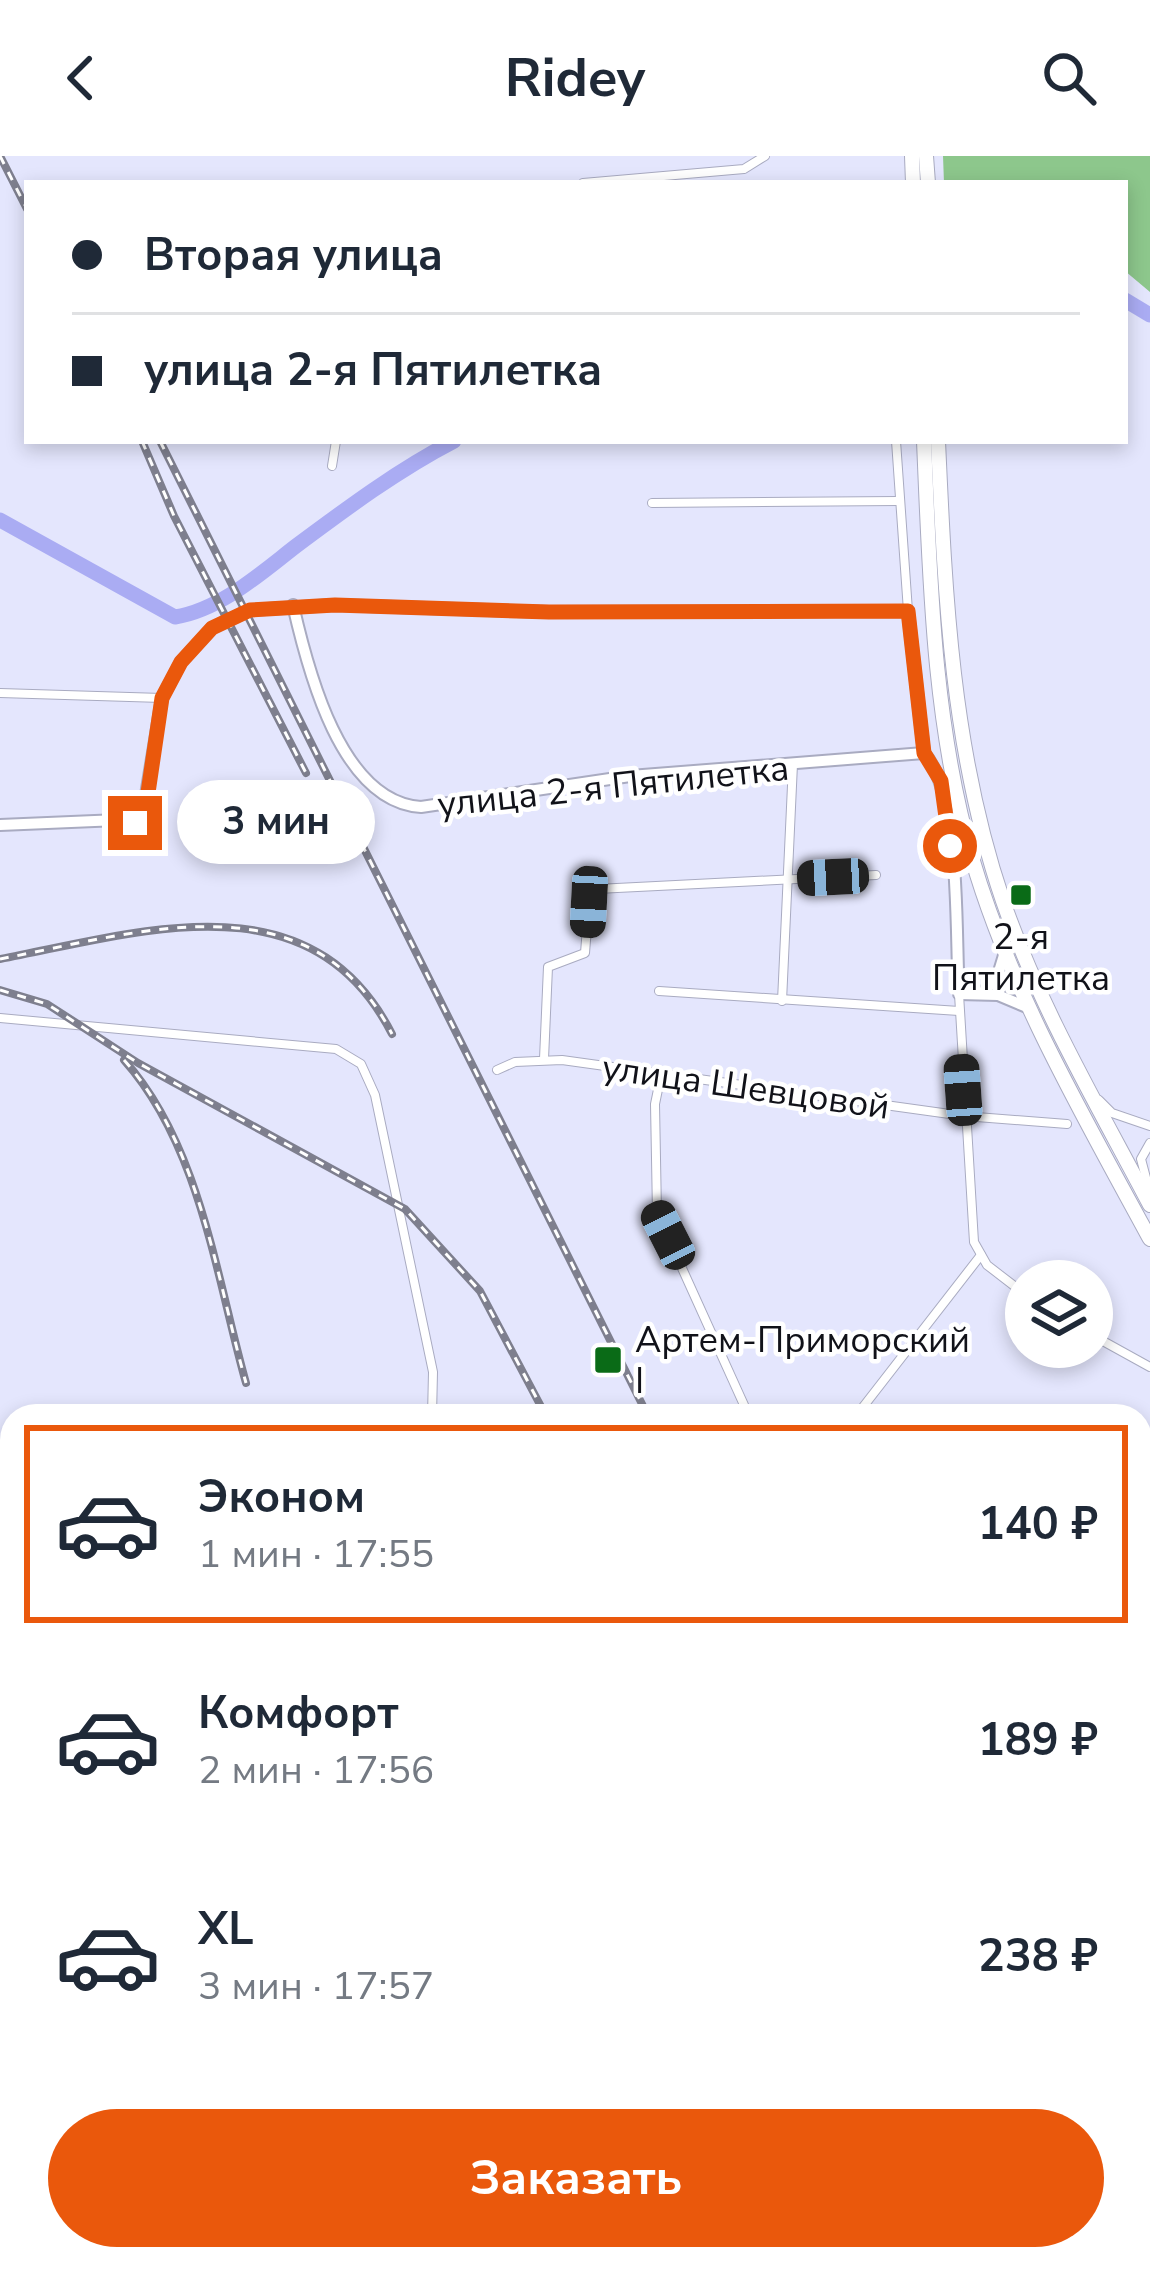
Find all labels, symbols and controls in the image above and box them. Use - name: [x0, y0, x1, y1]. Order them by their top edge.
- text: Ridey: [505, 41, 645, 115]
- icon: back: [48, 45, 114, 111]
- icon: search: [1036, 45, 1102, 111]
- text: Вторая улица: [144, 225, 443, 286]
- text: улица 2-я Пятилетка: [144, 340, 602, 401]
- street label: улица 2-я Пятилетка: [435, 744, 791, 829]
- callout: 3 мин: [177, 781, 375, 865]
- text: 3 мин: [222, 795, 330, 848]
- route end: [108, 796, 162, 850]
- route start: [923, 819, 977, 873]
- car: [796, 857, 870, 897]
- car: [569, 865, 609, 939]
- marker: 2-я Пятилетка: [1008, 882, 1034, 908]
- place label: 2-я Пятилетка: [932, 913, 1110, 1003]
- street label: улица Шевцовой: [599, 1043, 893, 1132]
- car: [943, 1053, 983, 1127]
- car: [636, 1195, 700, 1275]
- map controls: [1005, 1260, 1113, 1368]
- button: layers: [1005, 1260, 1113, 1368]
- place label: Артем-Приморский I: [635, 1316, 970, 1406]
- marker: Артем-Приморский I: [592, 1344, 624, 1376]
- text: Эконом: [198, 1467, 365, 1528]
- icon: car: [54, 1470, 162, 1578]
- text: 140 ₽: [978, 1494, 1098, 1555]
- text: 1 мин · 17:55: [198, 1528, 434, 1581]
- text: Комфорт: [198, 1683, 399, 1744]
- icon: car: [54, 1686, 162, 1794]
- text: 189 ₽: [978, 1710, 1098, 1771]
- text: 2 мин · 17:56: [198, 1744, 434, 1797]
- text: XL: [198, 1899, 254, 1960]
- icon: car: [54, 1902, 162, 2010]
- text: 238 ₽: [978, 1926, 1098, 1987]
- text: 3 мин · 17:57: [198, 1960, 434, 2013]
- button: Заказать: [48, 2109, 1104, 2247]

